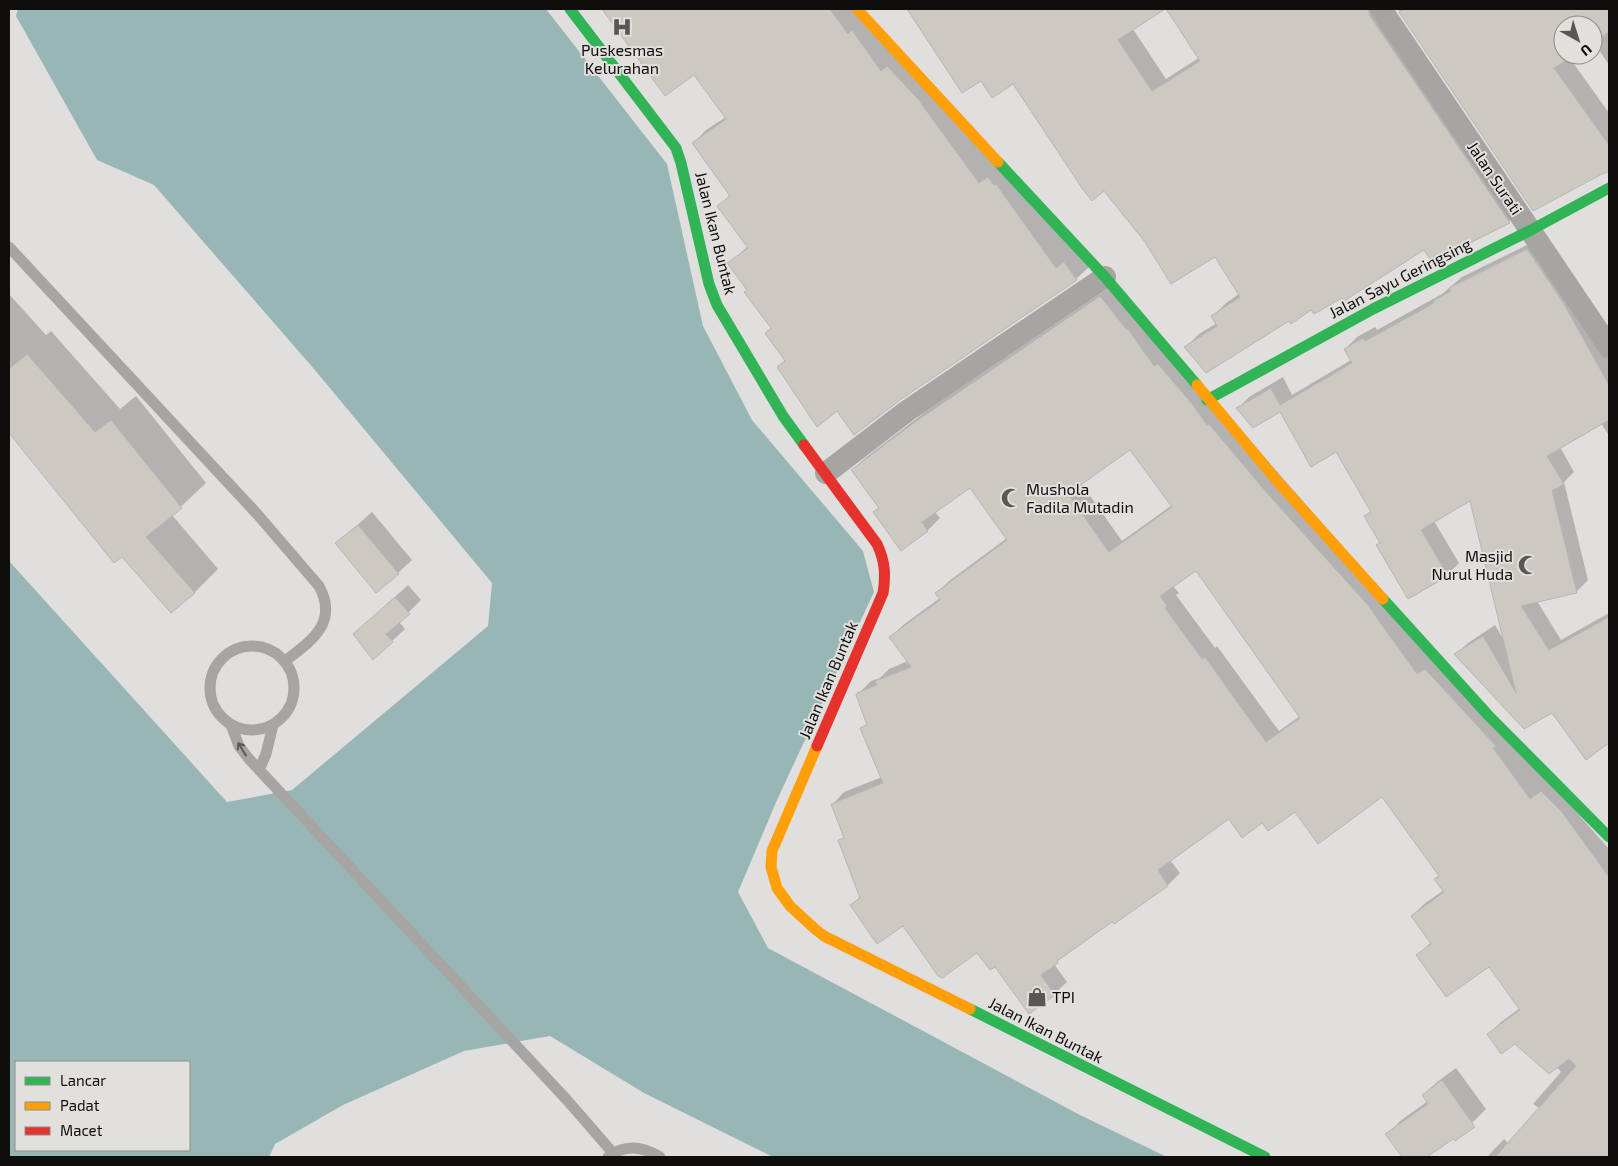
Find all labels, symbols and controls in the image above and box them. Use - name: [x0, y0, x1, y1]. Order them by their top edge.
- north arrow: [1553, 15, 1603, 65]
- hospital icon: Puskesmas Kelurahan: [611, 16, 633, 38]
- place label: Puskesmas Kelurahan: [581, 40, 663, 77]
- text: U: [1577, 41, 1596, 60]
- street label: Jalan Surati: [1464, 138, 1527, 218]
- street label: Jalan Ikan Buntak: [692, 169, 741, 296]
- street label: Jalan Sayu Geringsing: [1325, 233, 1474, 322]
- place label: Mushola Fadila Mutadin: [1026, 479, 1134, 516]
- mosque icon: Mushola Fadila Mutadin: [1000, 487, 1022, 509]
- place label: Masjid Nurul Huda: [1431, 546, 1513, 583]
- mosque icon: Masjid Nurul Huda: [1517, 554, 1539, 576]
- street label: Jalan Ikan Buntak: [794, 618, 861, 741]
- one-way arrow: [236, 743, 246, 757]
- shop icon: TPI: [1026, 986, 1048, 1008]
- place label: TPI: [1052, 987, 1075, 1006]
- street label: Jalan Ikan Buntak: [986, 992, 1107, 1067]
- legend: [15, 1061, 190, 1151]
- text: Lancar: [60, 1071, 106, 1089]
- text: Padat: [60, 1096, 100, 1114]
- text: Macet: [60, 1121, 103, 1139]

